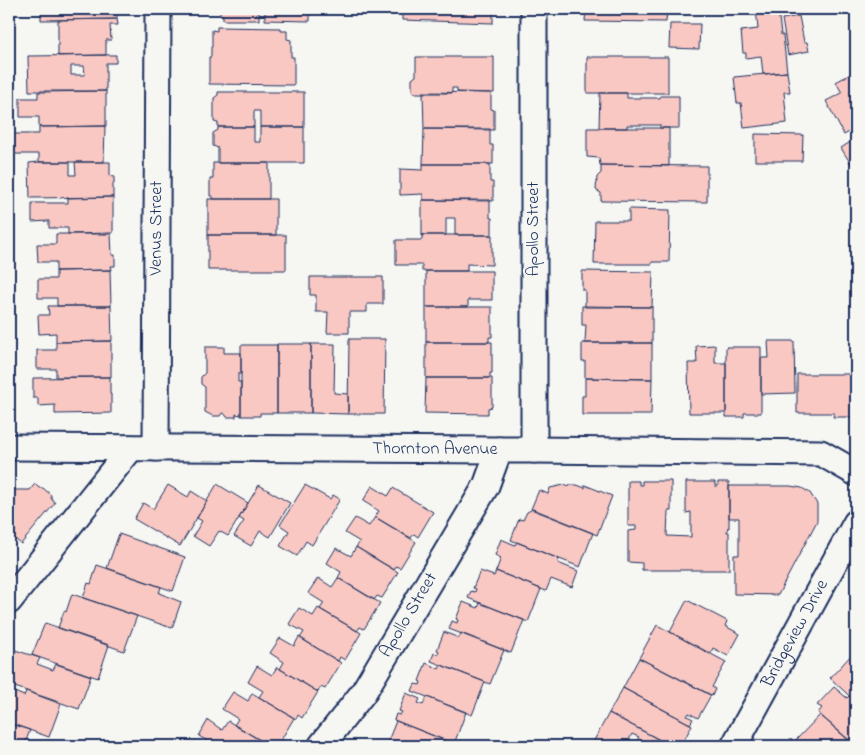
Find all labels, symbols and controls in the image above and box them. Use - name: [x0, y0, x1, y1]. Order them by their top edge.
- street label: Venus Street: [144, 181, 170, 276]
- street label: Apollo Street: [521, 182, 547, 276]
- street label: Thornton Avenue: [372, 436, 499, 463]
- street label: Apollo Street: [374, 568, 445, 663]
- street label: Bridgeview Drive: [755, 574, 836, 693]

